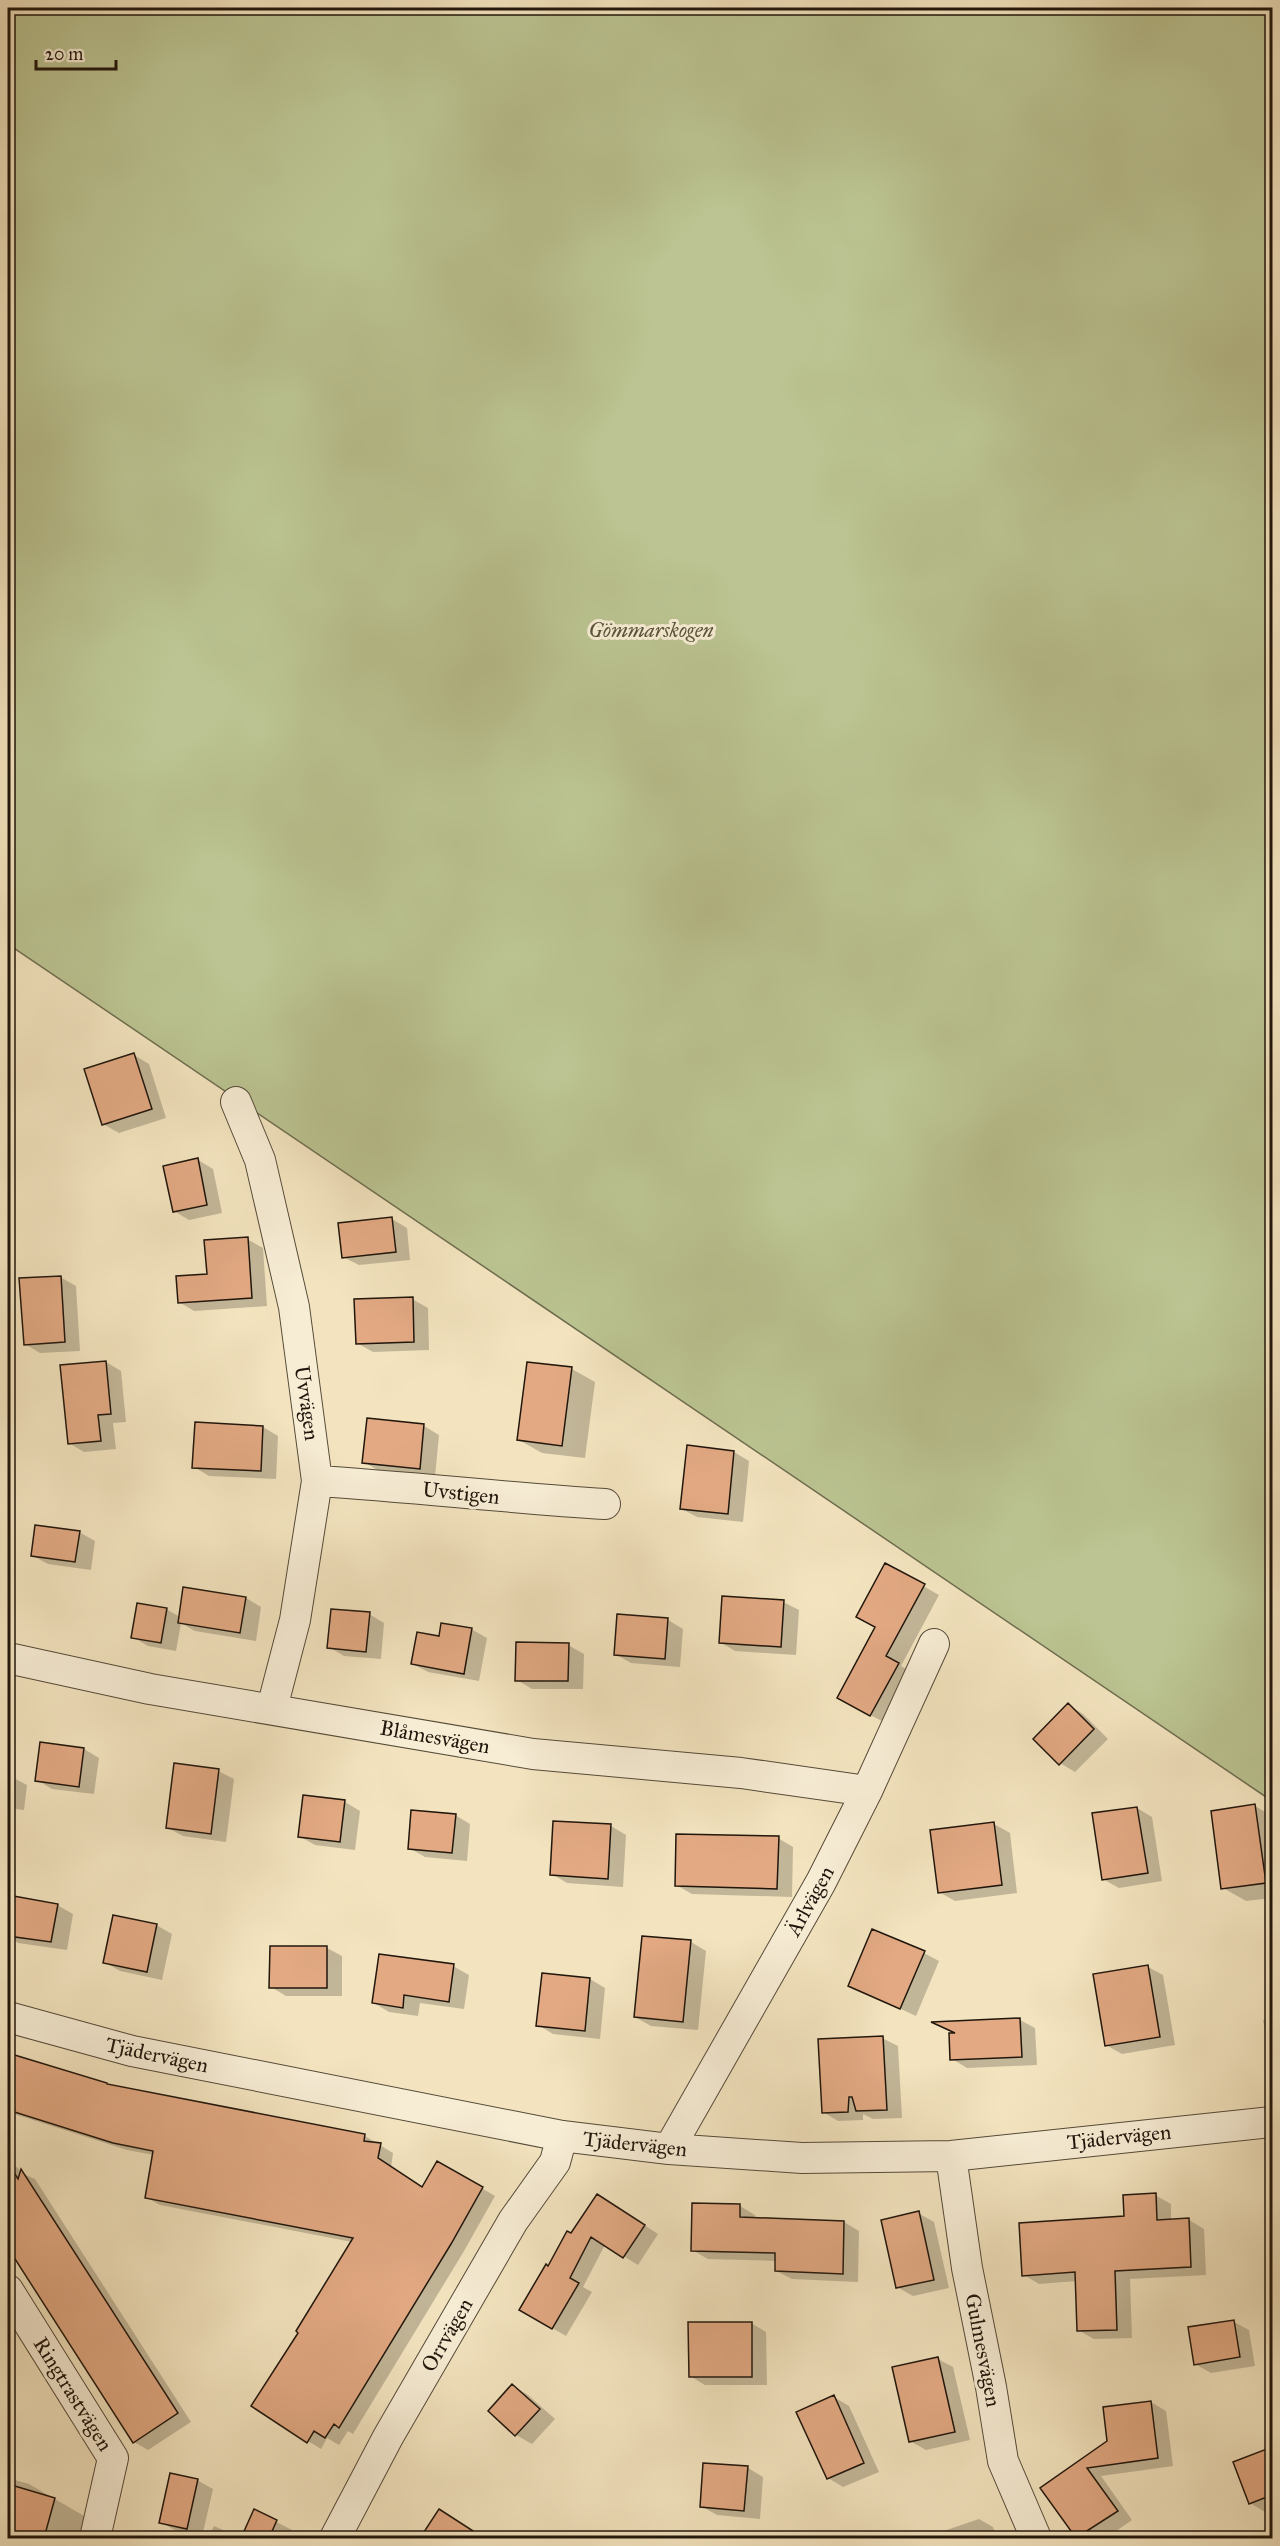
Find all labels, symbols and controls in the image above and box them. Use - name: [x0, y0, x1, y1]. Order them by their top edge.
- scale bar: [36, 33, 116, 71]
- text: 20 m: [45, 43, 83, 65]
- park label: Gömmarskogen: [588, 617, 714, 643]
- street label: Uvvägen: [289, 1364, 325, 1442]
- street label: Uvstigen: [421, 1476, 501, 1510]
- street label: Blåmesvägen: [378, 1715, 492, 1759]
- street label: Ärlvägen: [780, 1861, 840, 1941]
- street label: Tjädervägen: [103, 2031, 211, 2079]
- street label: Tjädervägen: [1066, 2119, 1172, 2155]
- street label: Tjädervägen: [582, 2126, 688, 2162]
- street label: Gulmesvägen: [959, 2291, 1007, 2409]
- street label: Orrvägen: [416, 2294, 478, 2376]
- street label: Ringtrastvägen: [28, 2332, 118, 2456]

